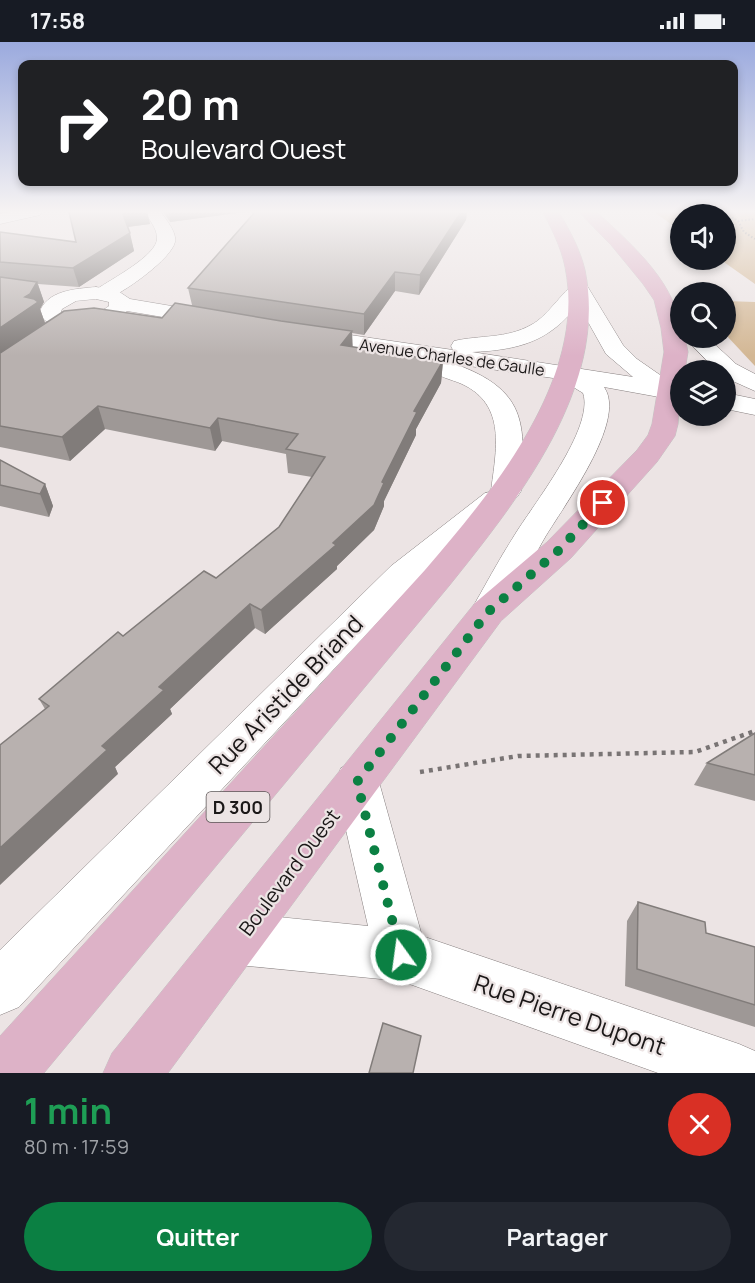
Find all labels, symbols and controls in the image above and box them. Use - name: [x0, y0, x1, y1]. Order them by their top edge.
- text: 17:58: [30, 6, 85, 36]
- text: 20 m: [141, 75, 240, 133]
- icon: right: [42, 84, 120, 162]
- text: Boulevard Ouest: [141, 130, 346, 167]
- map controls: [670, 204, 736, 426]
- button: sound: [670, 204, 736, 270]
- button: search: [670, 282, 736, 348]
- street label: Avenue Charles de Gaulle: [358, 333, 546, 381]
- button: layers: [670, 360, 736, 426]
- pin: [577, 477, 628, 528]
- icon: arrive: [586, 486, 619, 519]
- street label: Rue Aristide Briand: [200, 607, 370, 781]
- road number: D 300: [206, 792, 270, 822]
- street label: Boulevard Ouest: [232, 803, 346, 941]
- position arrow: [369, 923, 433, 987]
- street label: Rue Pierre Dupont: [470, 966, 670, 1062]
- text: 1 min: [24, 1086, 112, 1135]
- button: close: [668, 1093, 731, 1156]
- text: 80 m · 17:59: [24, 1133, 129, 1160]
- button: Quitter: [24, 1202, 372, 1271]
- button: Partager: [384, 1202, 731, 1271]

